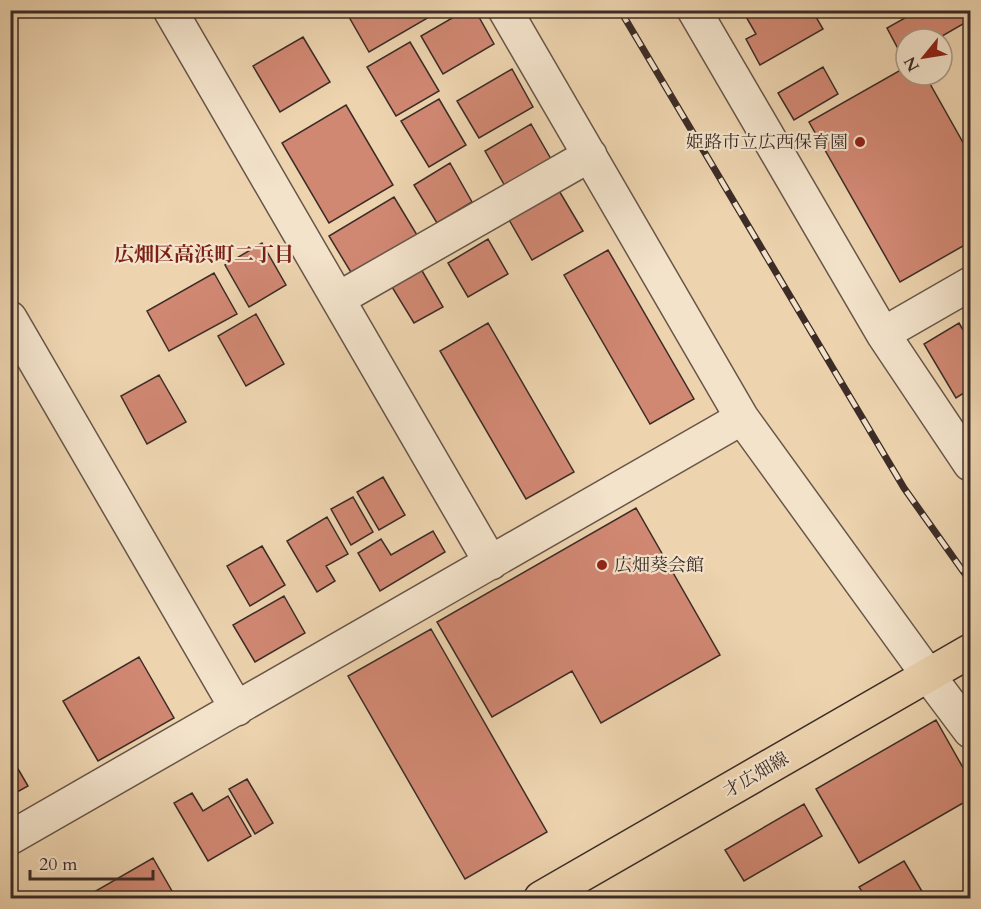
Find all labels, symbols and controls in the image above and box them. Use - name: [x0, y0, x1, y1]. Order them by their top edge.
- north arrow: [894, 27, 954, 87]
- text: N: [899, 52, 925, 76]
- place label: 姫路市立広西保育園: [686, 130, 848, 155]
- marker: 姫路市立広西保育園: [853, 135, 867, 149]
- district label: 広畑区高浜町二丁目: [114, 241, 294, 268]
- place label: 広畑葵会館: [614, 553, 704, 578]
- marker: 広畑葵会館: [595, 558, 609, 572]
- street label: 才広畑線: [719, 746, 793, 804]
- scale bar: [30, 843, 153, 881]
- text: 20 m: [39, 852, 78, 877]

